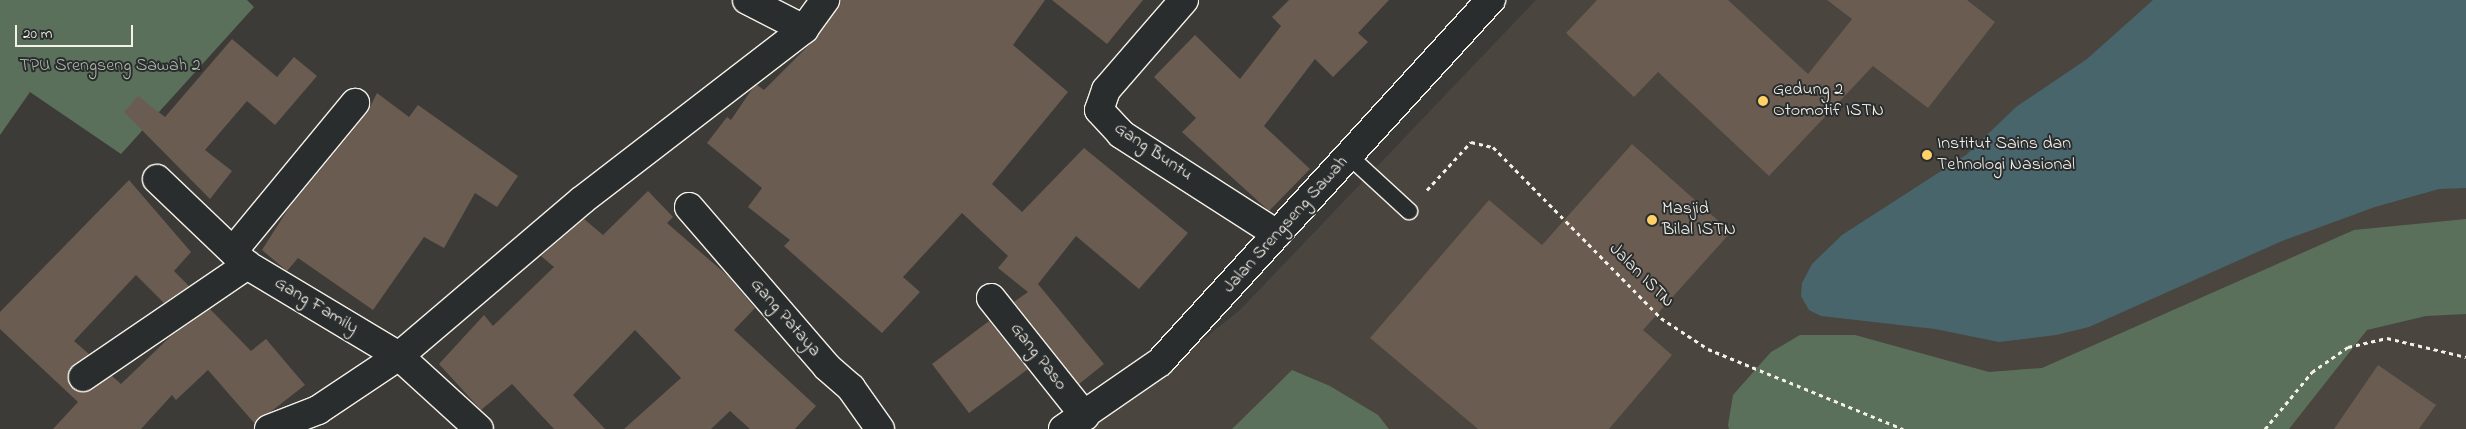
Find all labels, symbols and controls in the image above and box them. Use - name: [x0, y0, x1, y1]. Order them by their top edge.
- scale bar: [18, 15, 135, 47]
- text: 20 m: [23, 23, 52, 45]
- park label: TPU Srengseng Sawah 2: [19, 55, 201, 77]
- place label: Gedung 2 Otomotif ISTN: [1773, 80, 1884, 122]
- marker: Gedung 2 Otomotif ISTN: [1757, 95, 1769, 107]
- street label: Gang Buntu: [1110, 118, 1196, 186]
- place label: Institut Sains dan Tehnologi Nasional: [1937, 134, 2075, 176]
- marker: Institut Sains dan Tehnologi Nasional: [1921, 149, 1933, 161]
- street label: Jalan Srengseng Sawah: [1219, 152, 1353, 298]
- place label: Masjid Bilal ISTN: [1662, 199, 1736, 242]
- marker: Masjid Bilal ISTN: [1646, 214, 1658, 226]
- street label: Jalan ISTN: [1604, 239, 1678, 313]
- street label: Gang Family: [270, 273, 362, 339]
- street label: Gang Pataya: [745, 274, 825, 362]
- street label: Gang Paso: [1005, 319, 1071, 395]

